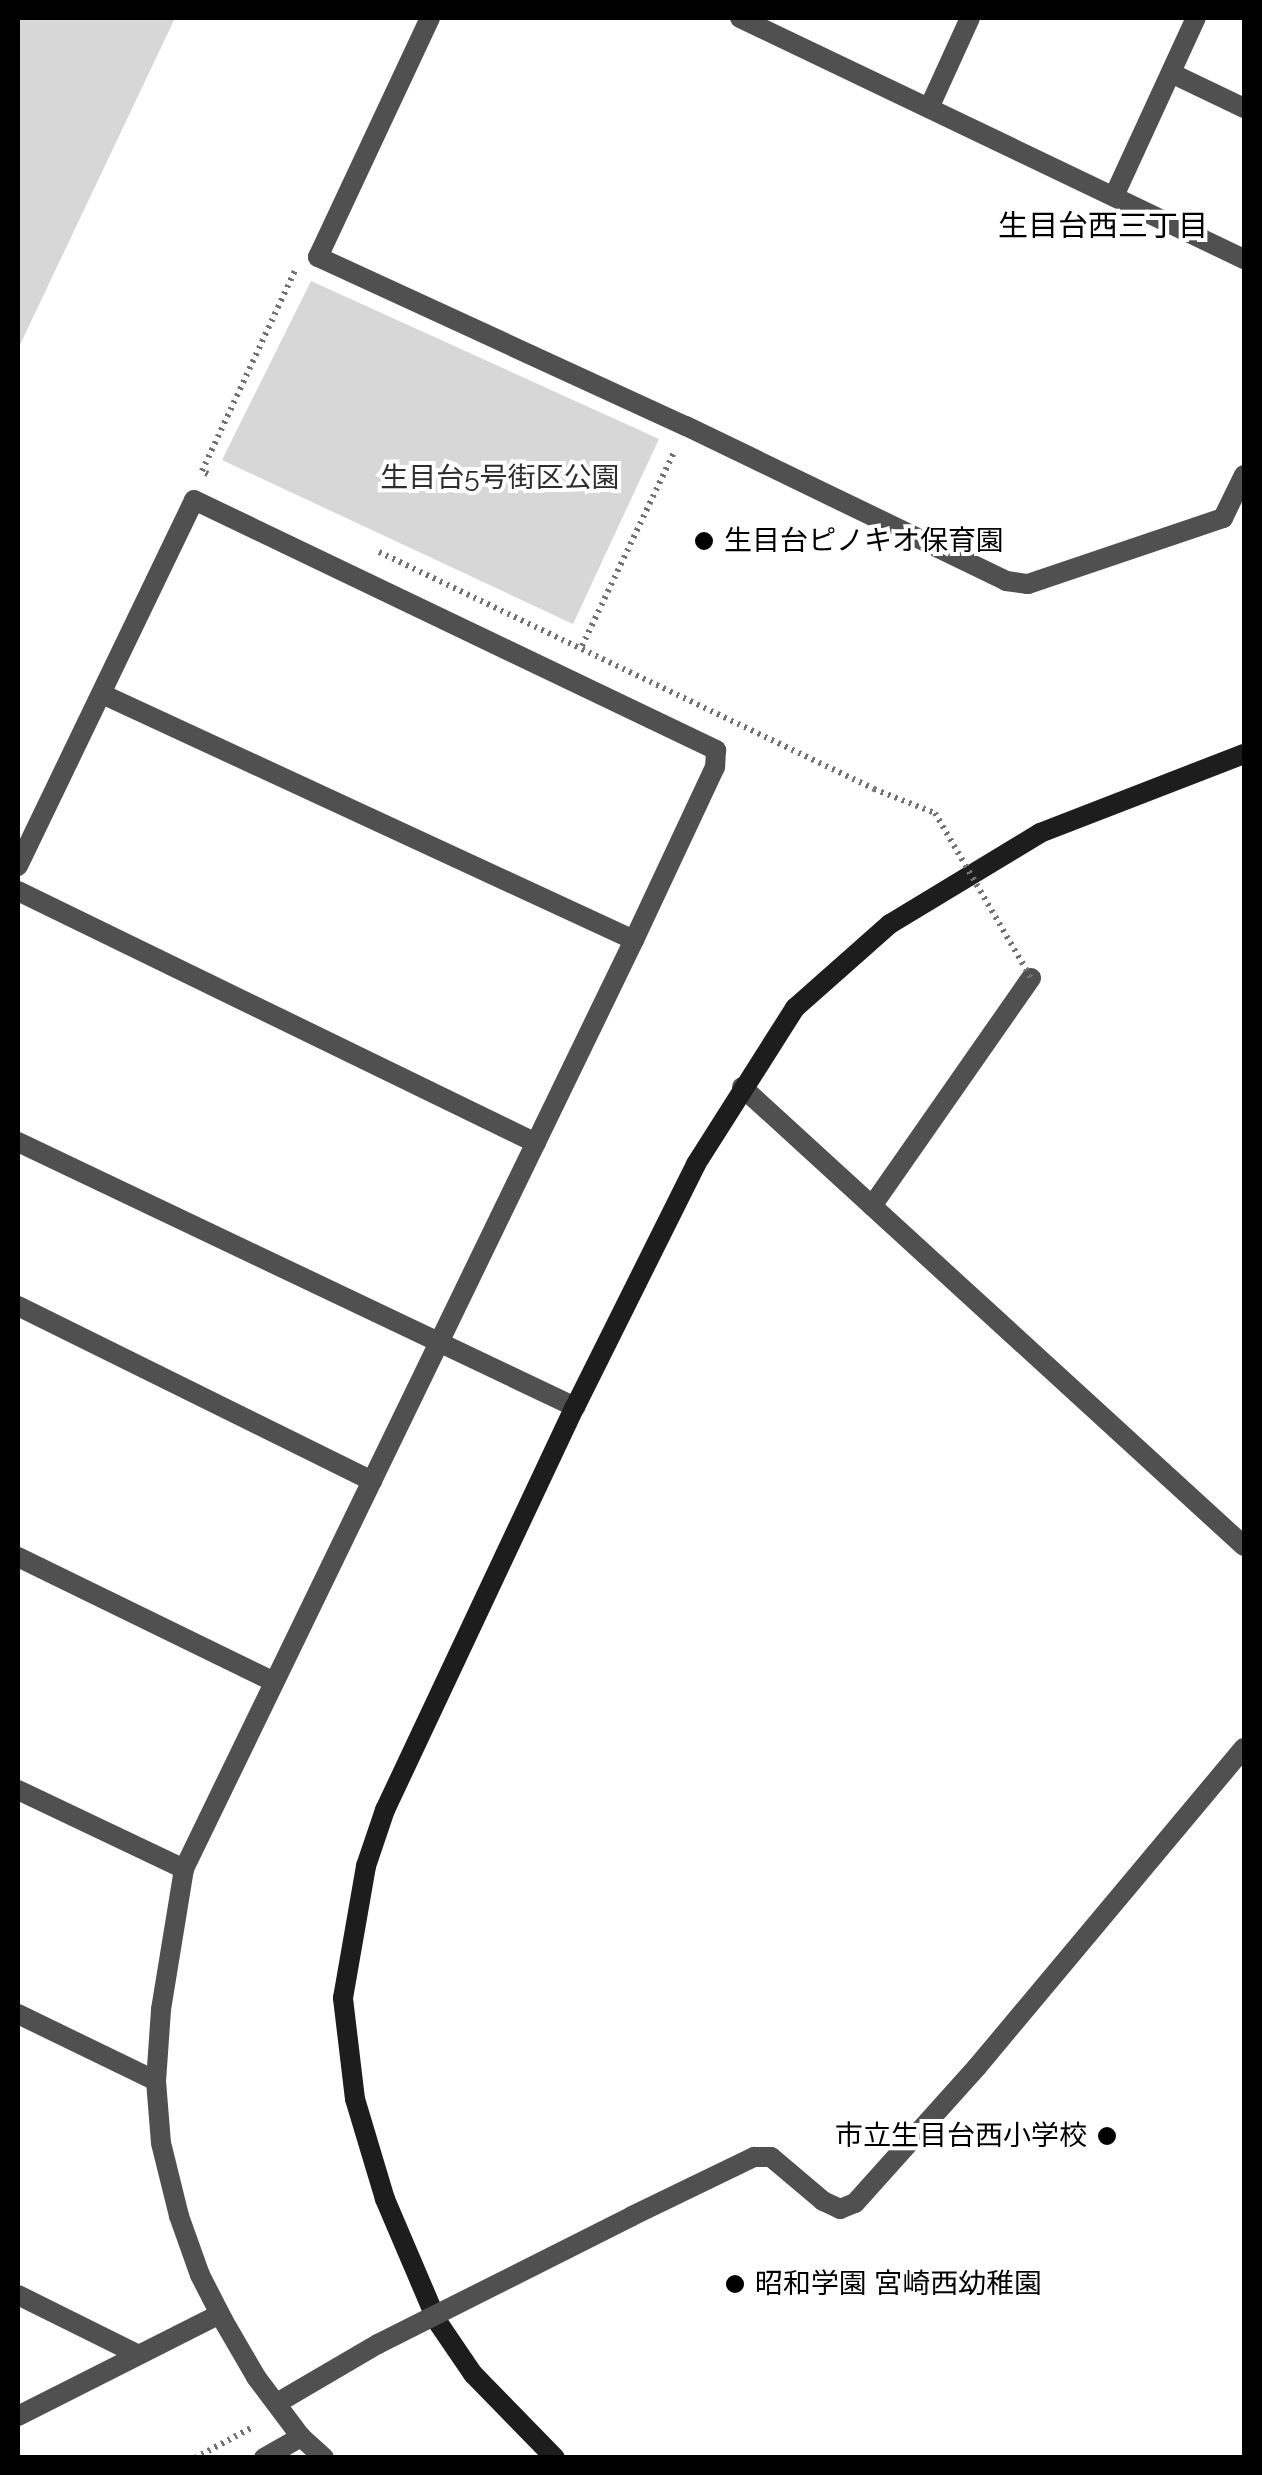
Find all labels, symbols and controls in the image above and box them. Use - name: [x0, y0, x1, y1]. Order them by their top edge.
- district label: 生目台西三丁目: [998, 208, 1208, 244]
- park label: 生目台5号街区公園: [380, 461, 620, 495]
- place label: 生目台ピノキオ保育園: [724, 524, 1004, 558]
- marker: 生目台ピノキオ保育園: [693, 530, 715, 552]
- place label: 市立生目台西小学校: [835, 2119, 1087, 2153]
- marker: 市立生目台西小学校: [1096, 2125, 1118, 2147]
- place label: 昭和学園 宮崎西幼稚園: [755, 2267, 1042, 2301]
- marker: 昭和学園 宮崎西幼稚園: [724, 2273, 746, 2295]

